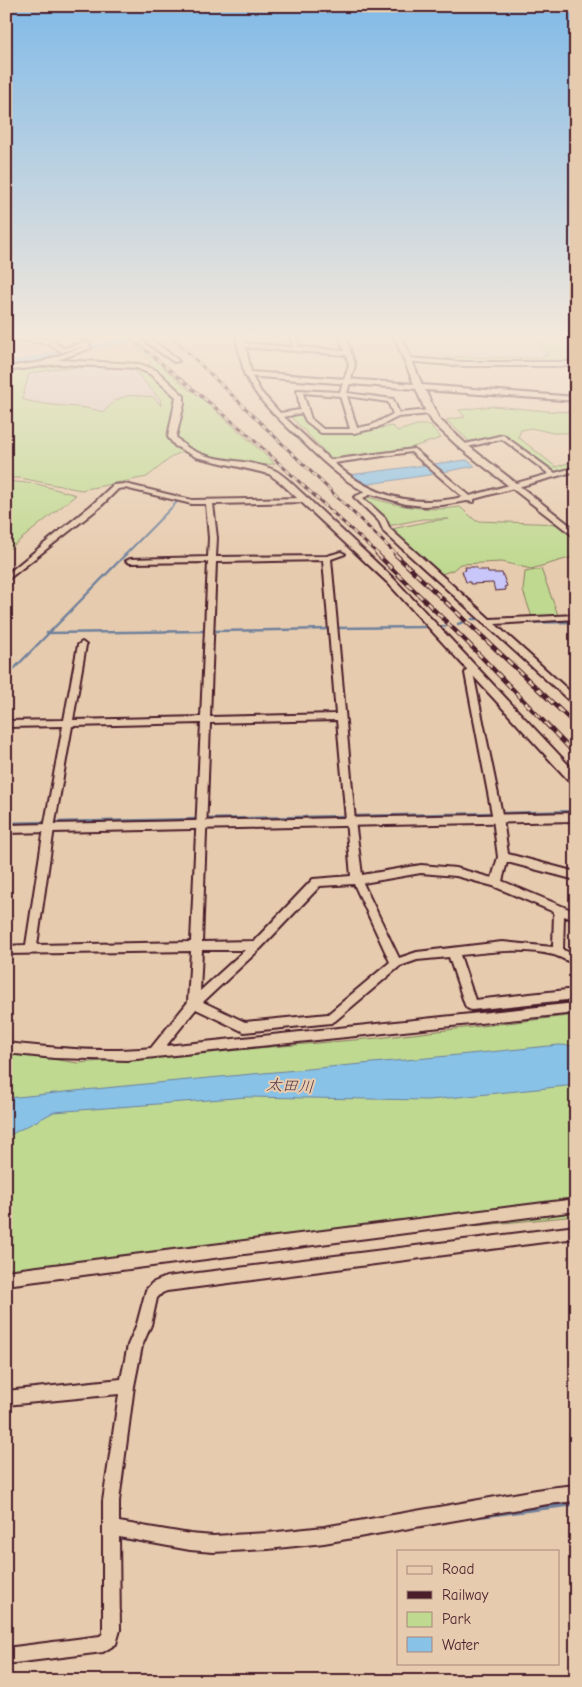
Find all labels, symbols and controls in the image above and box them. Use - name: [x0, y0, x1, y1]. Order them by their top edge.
- water label: 太田川: [266, 1076, 314, 1096]
- legend: [397, 1550, 560, 1664]
- text: Road: [442, 1560, 474, 1578]
- text: Railway: [442, 1586, 489, 1604]
- text: Park: [442, 1610, 471, 1628]
- text: Water: [442, 1636, 479, 1654]

